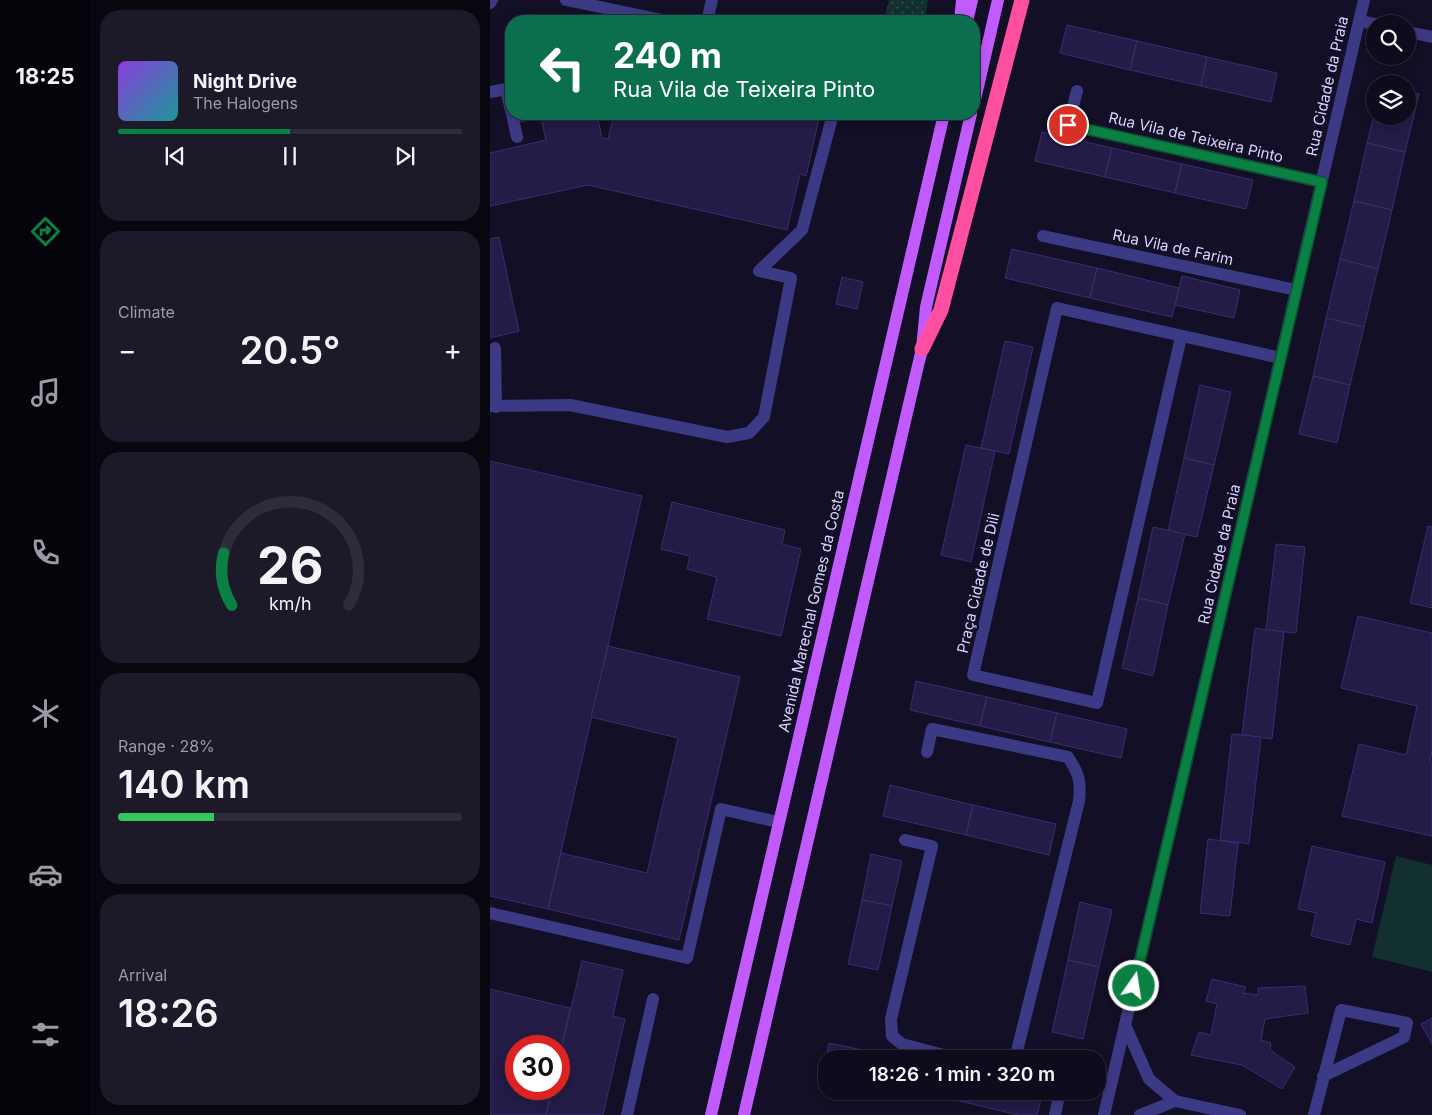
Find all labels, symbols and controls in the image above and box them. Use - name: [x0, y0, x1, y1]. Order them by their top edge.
- street label: Rua Cidade da Praia: [1302, 14, 1352, 158]
- map controls: [1366, 15, 1416, 125]
- button: search: [1366, 15, 1416, 65]
- text: 240 m: [613, 34, 722, 76]
- icon: left: [530, 35, 595, 100]
- text: 18:25: [15, 63, 75, 89]
- text: Night Drive: [193, 70, 297, 93]
- button: layers: [1366, 75, 1416, 125]
- text: Rua Vila de Teixeira Pinto: [613, 76, 875, 102]
- text: The Halogens: [193, 93, 298, 113]
- pin: [1047, 104, 1089, 146]
- street label: Rua Vila de Teixeira Pinto: [1107, 108, 1285, 166]
- icon: arrive: [1054, 111, 1082, 139]
- icon: previous: [161, 142, 189, 170]
- icon: pause: [276, 142, 304, 170]
- icon: next: [391, 142, 419, 170]
- icon: directions: [28, 214, 63, 249]
- street label: Rua Vila de Farim: [1111, 225, 1235, 269]
- text: Climate: [118, 302, 175, 322]
- text: 20.5°: [240, 327, 340, 373]
- text: −: [118, 333, 137, 367]
- text: +: [443, 333, 462, 367]
- icon: music: [28, 375, 63, 410]
- street label: Rua Cidade da Praia: [1194, 482, 1244, 626]
- street label: Avenida Marechal Gomes da Costa: [774, 488, 848, 734]
- street label: Praça Cidade de Dili: [953, 511, 1003, 655]
- text: 26: [257, 534, 323, 597]
- icon: phone: [28, 535, 63, 570]
- text: km/h: [269, 593, 311, 614]
- icon: climate: [28, 696, 63, 731]
- text: Range · 28%: [118, 736, 215, 756]
- text: 140 km: [118, 761, 250, 807]
- icon: car: [28, 857, 63, 892]
- position arrow: [1107, 959, 1159, 1011]
- text: Arrival: [118, 965, 167, 985]
- text: 18:26: [118, 990, 219, 1036]
- icon: filters: [28, 1017, 63, 1052]
- speed limit sign: 30: [505, 1035, 570, 1100]
- text: 18:26 · 1 min · 320 m: [869, 1063, 1055, 1086]

